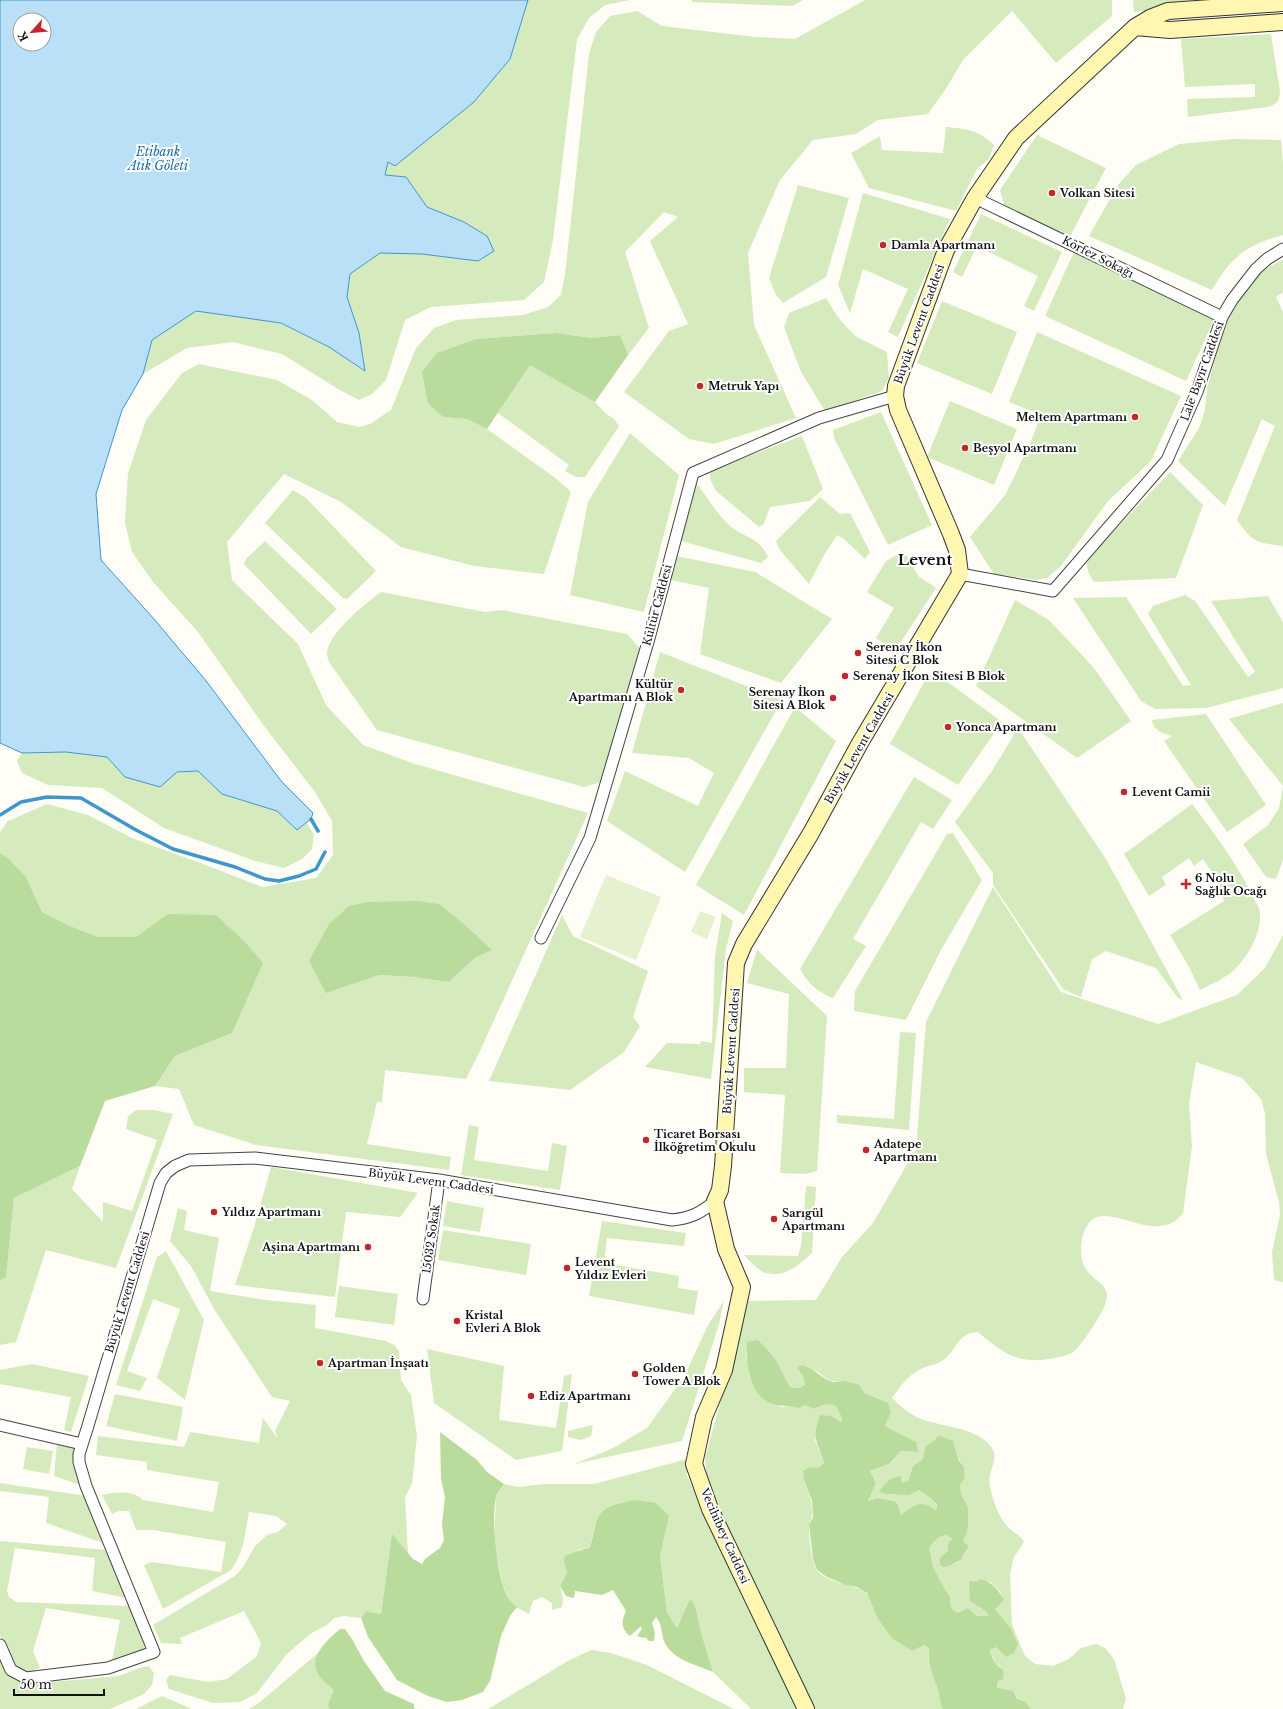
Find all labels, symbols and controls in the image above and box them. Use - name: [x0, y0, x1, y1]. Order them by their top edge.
- north arrow: [12, 12, 52, 52]
- text: K: [14, 28, 31, 44]
- water label: Etibank Atık Göleti: [126, 144, 189, 173]
- place label: Volkan Sitesi: [1059, 186, 1135, 200]
- marker: Volkan Sitesi: [1047, 188, 1057, 198]
- street label: Körfez Sokağı: [1060, 233, 1136, 281]
- place label: Damla Apartmanı: [891, 238, 995, 252]
- marker: Damla Apartmanı: [878, 240, 888, 250]
- street label: Büyük Levent Caddesi: [891, 262, 947, 386]
- street label: Lale Bayır Caddesi: [1177, 319, 1227, 423]
- place label: Metruk Yapı: [708, 379, 779, 393]
- marker: Metruk Yapı: [695, 381, 705, 391]
- place label: Meltem Apartmanı: [1016, 410, 1127, 424]
- marker: Meltem Apartmanı: [1130, 412, 1140, 422]
- place label: Beşyol Apartmanı: [973, 441, 1077, 455]
- marker: Beşyol Apartmanı: [960, 443, 970, 453]
- district label: Levent: [898, 550, 952, 569]
- street label: Kültür Caddesi: [639, 562, 675, 647]
- place label: Serenay İkon Sitesi C Blok: [866, 639, 942, 667]
- marker: Serenay İkon Sitesi C Blok: [853, 648, 863, 658]
- place label: Serenay İkon Sitesi B Blok: [853, 668, 1006, 683]
- marker: Serenay İkon Sitesi B Blok: [840, 671, 850, 681]
- place label: Kültür Apartmanı A Blok: [568, 677, 674, 704]
- place label: Serenay İkon Sitesi A Blok: [749, 684, 826, 712]
- marker: Kültür Apartmanı A Blok: [676, 685, 686, 695]
- street label: Büyük Levent Caddesi: [821, 689, 897, 806]
- marker: Serenay İkon Sitesi A Blok: [828, 693, 838, 703]
- place label: Yonca Apartmanı: [955, 720, 1057, 734]
- marker: Yonca Apartmanı: [943, 722, 953, 732]
- place label: Levent Camii: [1132, 785, 1210, 799]
- marker: Levent Camii: [1119, 787, 1129, 797]
- place label: 6 Nolu Sağlık Ocağı: [1195, 871, 1267, 898]
- marker: 6 Nolu Sağlık Ocağı: [1180, 878, 1192, 890]
- street label: Büyük Levent Caddesi: [720, 987, 742, 1115]
- place label: Ticaret Borsası İlköğretim Okulu: [654, 1127, 756, 1154]
- marker: Ticaret Borsası İlköğretim Okulu: [641, 1135, 651, 1145]
- place label: Adatepe Apartmanı: [873, 1137, 937, 1164]
- marker: Adatepe Apartmanı: [861, 1145, 871, 1155]
- street label: Büyük Levent Caddesi: [367, 1165, 495, 1197]
- street label: 15032 Sokak: [419, 1203, 443, 1274]
- place label: Yıldız Apartmanı: [221, 1205, 321, 1219]
- place label: Sarıgül Apartmanı: [781, 1206, 845, 1233]
- marker: Yıldız Apartmanı: [209, 1207, 219, 1217]
- marker: Sarıgül Apartmanı: [769, 1214, 779, 1224]
- street label: Büyük Levent Caddesi: [102, 1229, 152, 1355]
- place label: Aşina Apartmanı: [261, 1240, 360, 1254]
- marker: Aşina Apartmanı: [363, 1242, 373, 1252]
- place label: Levent Yıldız Evleri: [574, 1255, 646, 1282]
- marker: Levent Yıldız Evleri: [562, 1263, 572, 1273]
- place label: Kristal Evleri A Blok: [465, 1308, 542, 1335]
- marker: Kristal Evleri A Blok: [452, 1316, 462, 1326]
- place label: Apartman İnşaatı: [327, 1355, 429, 1370]
- marker: Apartman İnşaatı: [315, 1358, 325, 1368]
- place label: Golden Tower A Blok: [643, 1361, 721, 1388]
- marker: Golden Tower A Blok: [630, 1369, 640, 1379]
- place label: Ediz Apartmanı: [539, 1389, 631, 1403]
- marker: Ediz Apartmanı: [526, 1391, 536, 1401]
- street label: Vecihibey Caddesi: [697, 1485, 752, 1586]
- scale bar: [14, 1671, 104, 1697]
- text: 50 m: [20, 1677, 52, 1692]

